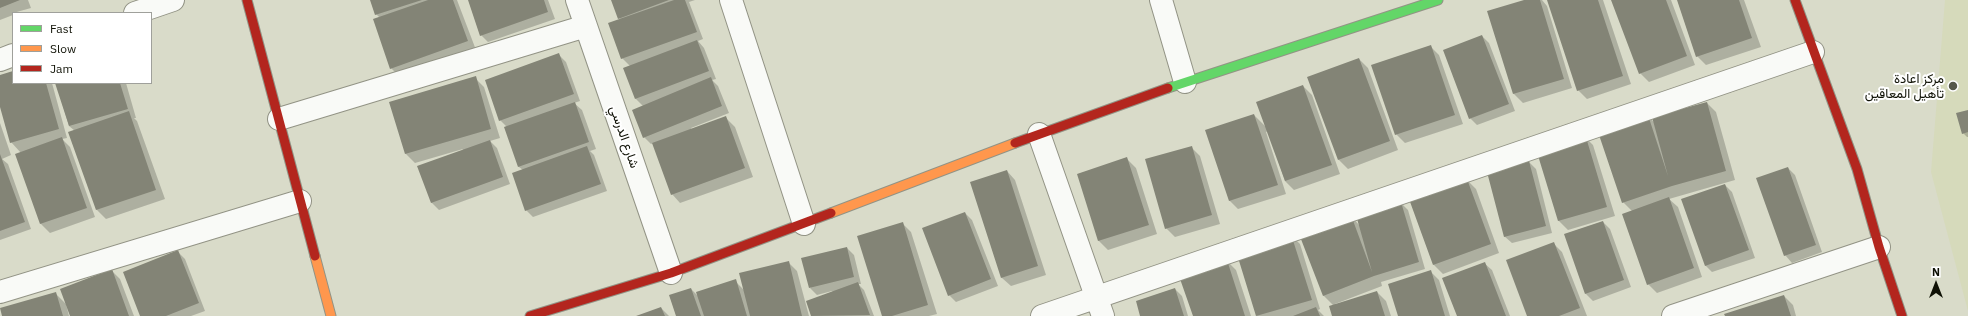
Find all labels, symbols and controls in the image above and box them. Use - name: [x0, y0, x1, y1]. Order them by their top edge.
- legend: [12, 12, 152, 84]
- text: Fast: [50, 21, 73, 36]
- text: Slow: [50, 41, 76, 56]
- text: Jam: [50, 61, 73, 76]
- place label: مركز اعادة تأهيل المعاقين: [1865, 71, 1944, 102]
- marker: مركز اعادة تأهيل المعاقين: [1947, 80, 1959, 92]
- street label: شارع الدرسي: [606, 104, 642, 170]
- north arrow: [1916, 264, 1956, 304]
- text: N: [1932, 265, 1940, 279]

